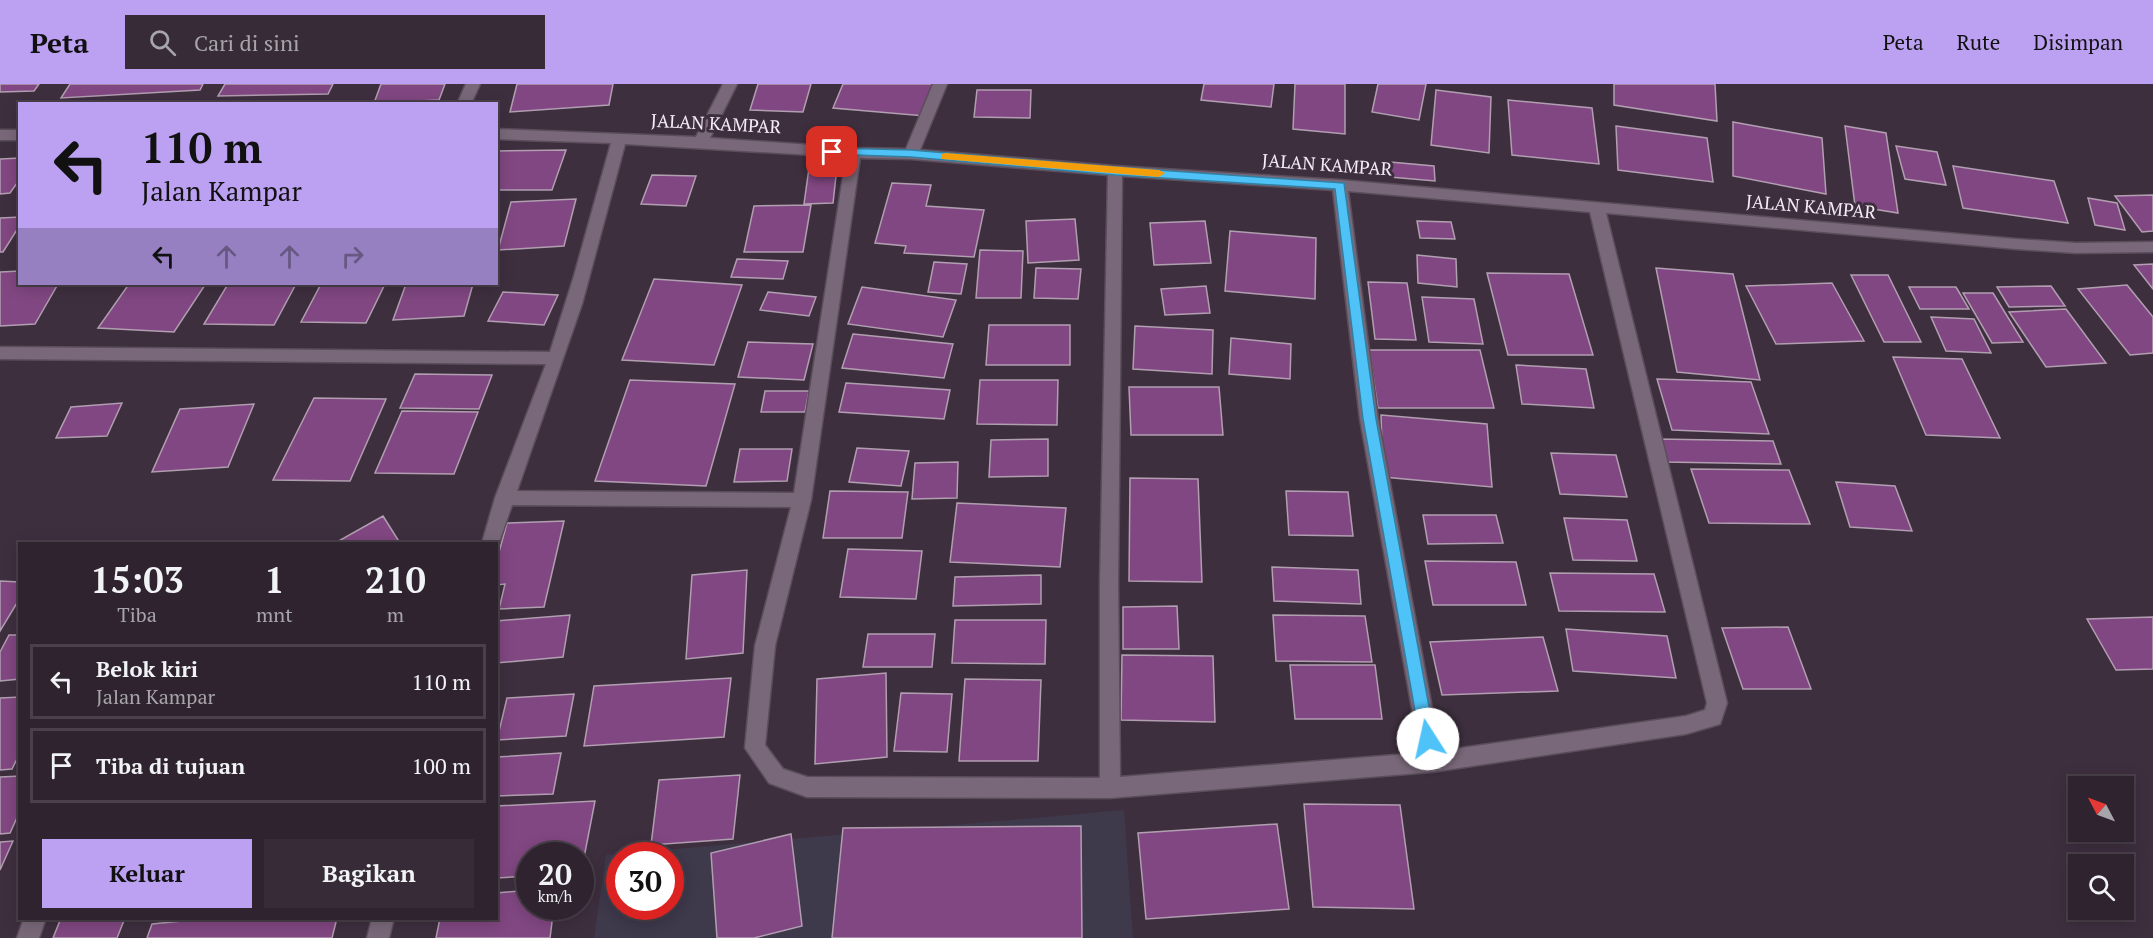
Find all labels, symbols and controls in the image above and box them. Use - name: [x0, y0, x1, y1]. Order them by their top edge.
- search box: [125, 15, 545, 69]
- text: Peta: [30, 24, 89, 61]
- icon: search: [146, 26, 179, 59]
- text: Cari di sini: [194, 28, 300, 57]
- text: Peta: [1883, 28, 1924, 56]
- text: Rute: [1957, 28, 2000, 56]
- text: Disimpan: [2033, 28, 2123, 56]
- street label: JALAN KAMPAR: [650, 108, 782, 138]
- text: 110 m: [141, 119, 262, 175]
- icon: left: [42, 126, 120, 204]
- pin: [806, 126, 857, 177]
- icon: arrive: [815, 135, 848, 168]
- street label: JALAN KAMPAR: [1261, 147, 1393, 181]
- text: Jalan Kampar: [141, 173, 302, 209]
- street label: JALAN KAMPAR: [1745, 188, 1878, 224]
- icon: left: [147, 240, 180, 273]
- icon: ahead: [210, 240, 243, 273]
- icon: ahead: [273, 240, 306, 273]
- icon: right: [336, 240, 369, 273]
- text: 15:03: [90, 556, 184, 603]
- text: 1: [264, 556, 285, 603]
- text: 210: [365, 556, 426, 603]
- text: Tiba: [117, 601, 157, 628]
- text: mnt: [256, 601, 293, 628]
- text: m: [387, 601, 404, 628]
- text: Belok kiri: [96, 654, 198, 683]
- icon: left: [45, 665, 78, 698]
- text: 110 m: [411, 667, 471, 696]
- text: Jalan Kampar: [96, 683, 215, 710]
- position arrow: [1396, 707, 1460, 771]
- icon: arrive: [45, 749, 78, 782]
- text: Tiba di tujuan: [96, 751, 245, 780]
- text: 100 m: [411, 751, 471, 780]
- north arrow: [2068, 776, 2134, 842]
- map controls: [2068, 776, 2134, 920]
- button: Keluar: [42, 839, 252, 908]
- button: Bagikan: [264, 839, 474, 908]
- speed limit sign: 30: [606, 842, 684, 920]
- text: 20: [538, 854, 572, 894]
- button: search: [2068, 854, 2134, 920]
- text: km/h: [538, 886, 572, 906]

